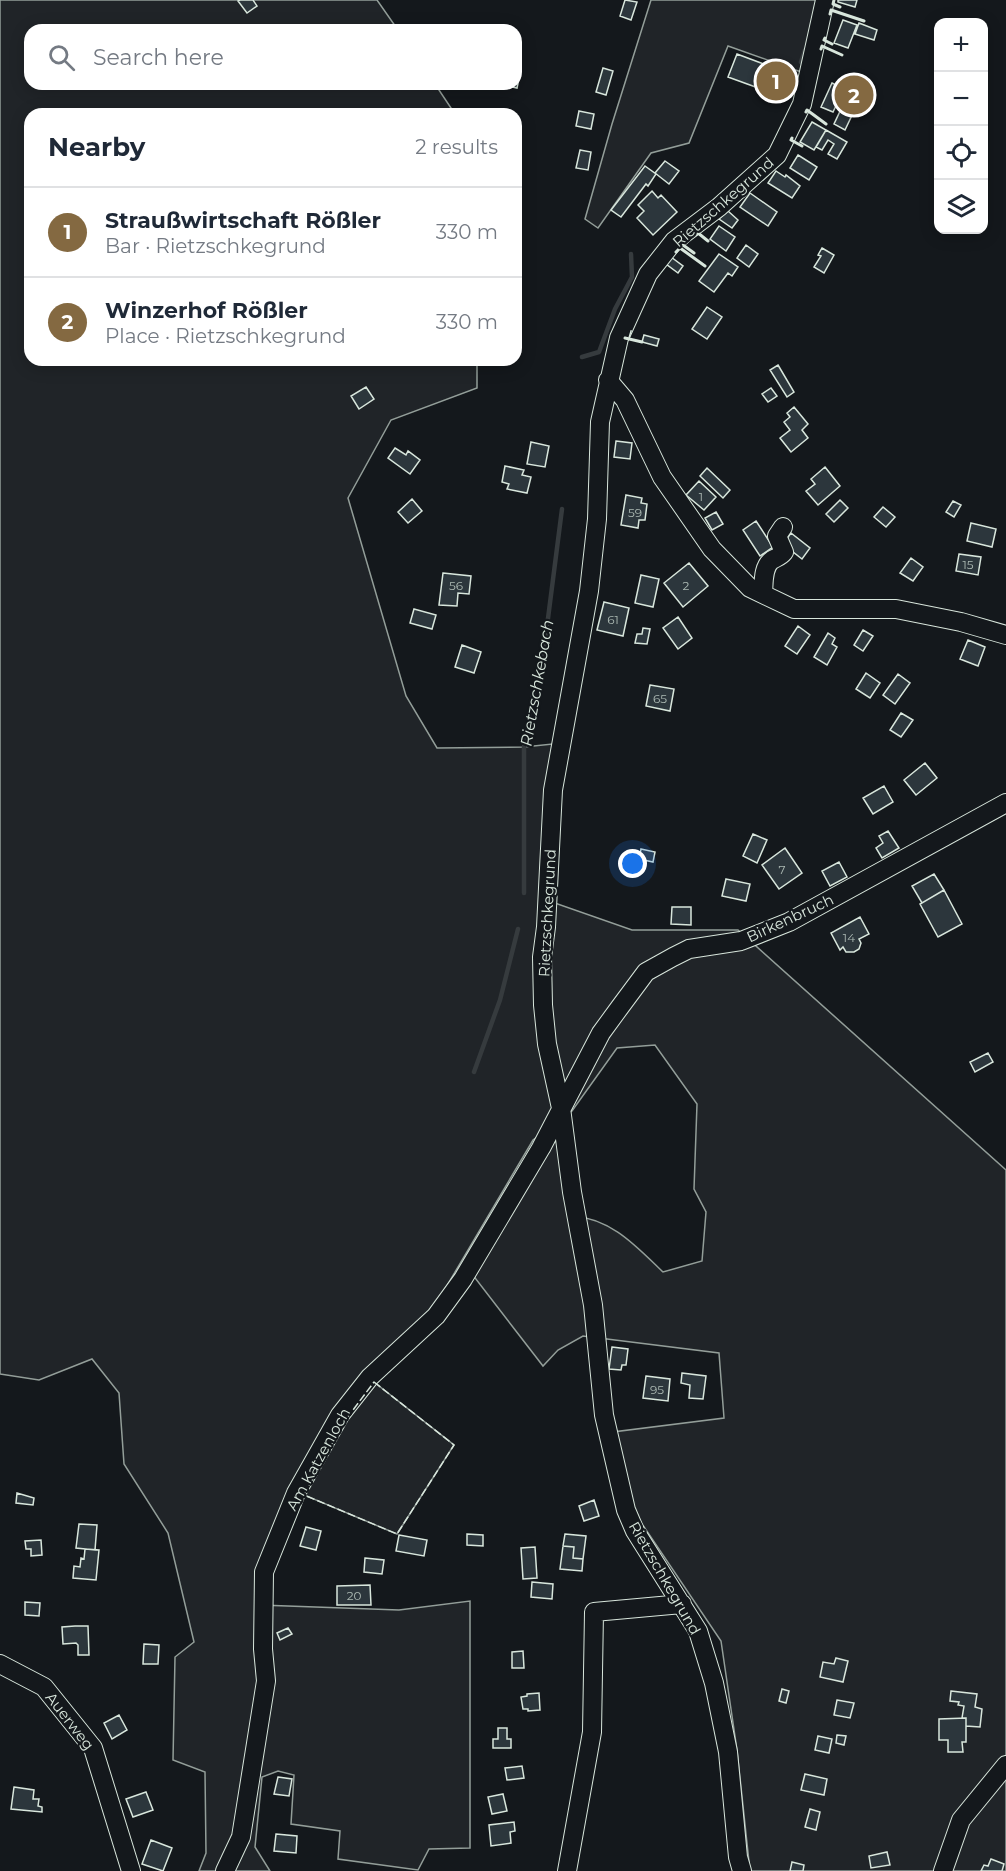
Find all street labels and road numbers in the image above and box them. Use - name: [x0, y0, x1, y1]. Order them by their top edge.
- street label: Rietzschkegrund: [669, 153, 777, 251]
- street label: Rietzschkegrund: [534, 849, 560, 977]
- street label: Birkenbruch: [743, 890, 837, 946]
- street label: Am Katzenloch: [282, 1404, 354, 1514]
- street label: Rietzschkegrund: [625, 1518, 705, 1638]
- street label: Auerweg: [41, 1688, 99, 1754]

